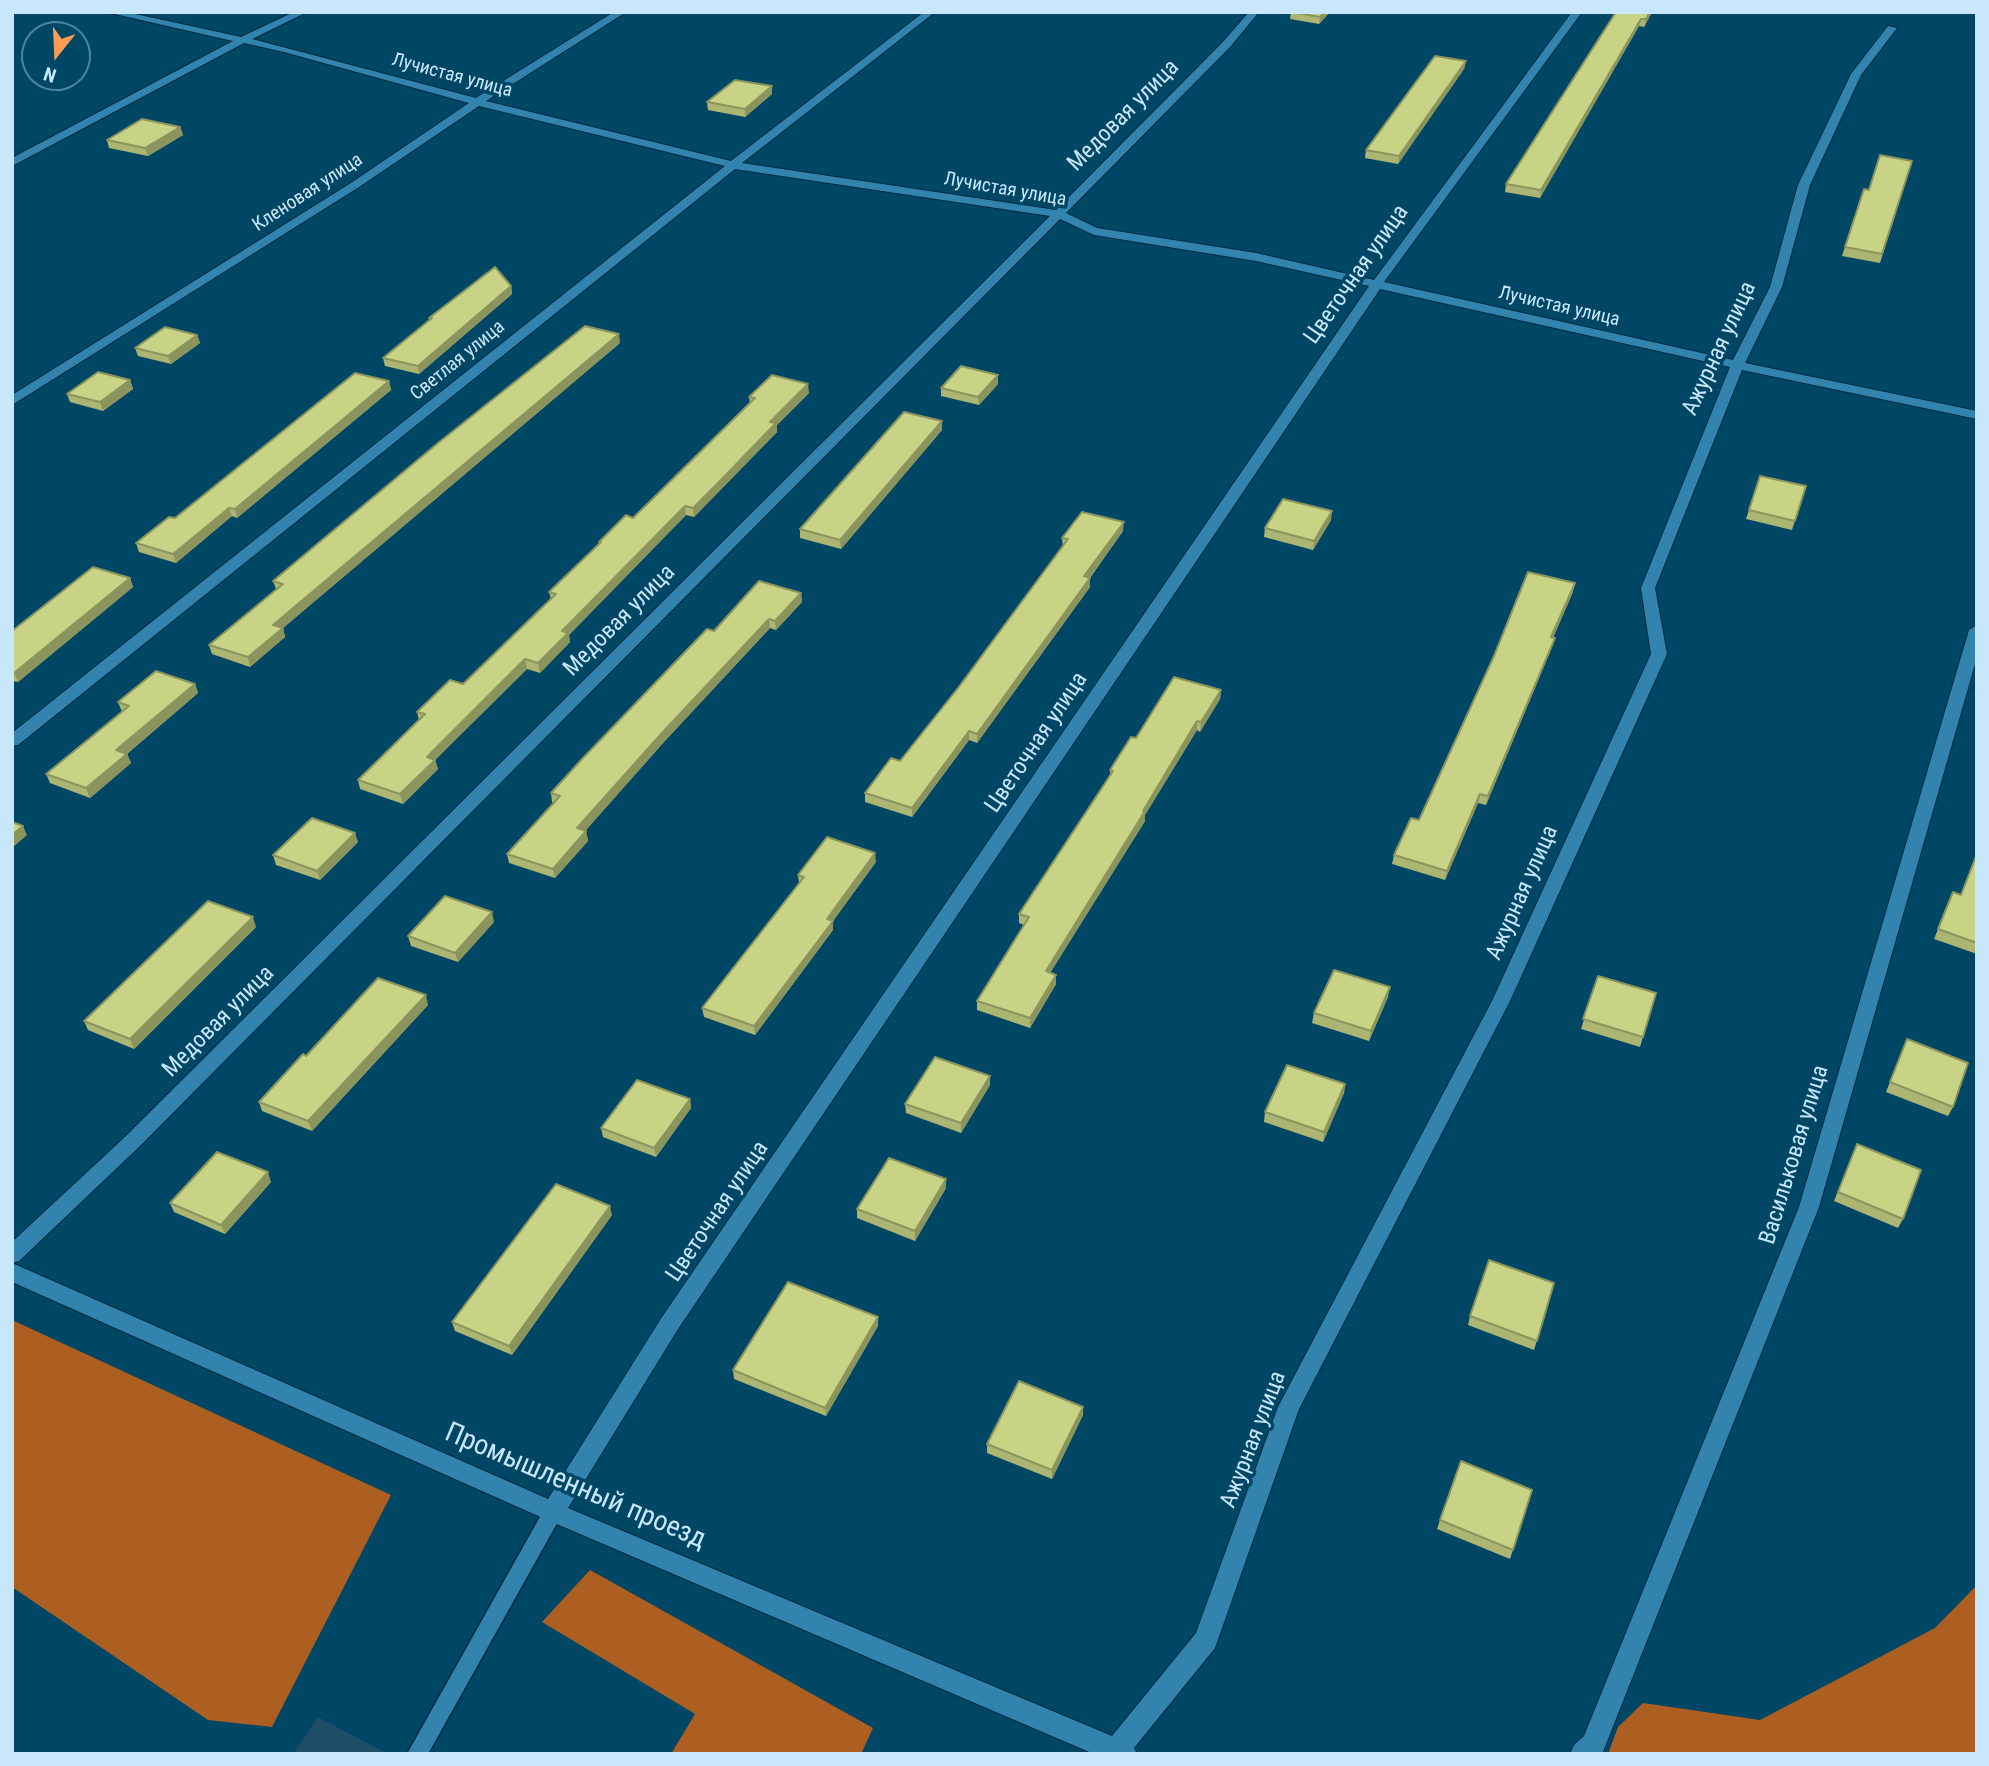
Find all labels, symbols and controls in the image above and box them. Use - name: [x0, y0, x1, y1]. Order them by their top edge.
- north arrow: [21, 21, 91, 91]
- street label: Лучистая улица: [389, 49, 515, 103]
- street label: Медовая улица: [1062, 54, 1186, 178]
- text: N: [41, 62, 59, 87]
- street label: Кленовая улица: [249, 149, 367, 237]
- street label: Лучистая улица: [942, 168, 1068, 212]
- street label: Цветочная улица: [1299, 200, 1415, 350]
- street label: Ажурная улица: [1677, 278, 1763, 420]
- street label: Лучистая улица: [1496, 282, 1622, 332]
- street label: Светлая улица: [406, 316, 510, 406]
- street label: Медовая улица: [558, 559, 682, 683]
- street label: Цветочная улица: [980, 667, 1094, 819]
- street label: Ажурная улица: [1481, 822, 1565, 964]
- street label: Медовая улица: [157, 960, 281, 1084]
- street label: Васильковая улица: [1755, 1062, 1835, 1248]
- street label: Цветочная улица: [661, 1136, 775, 1288]
- street label: Ажурная улица: [1215, 1368, 1293, 1512]
- street label: Промышленный проезд: [439, 1417, 711, 1557]

